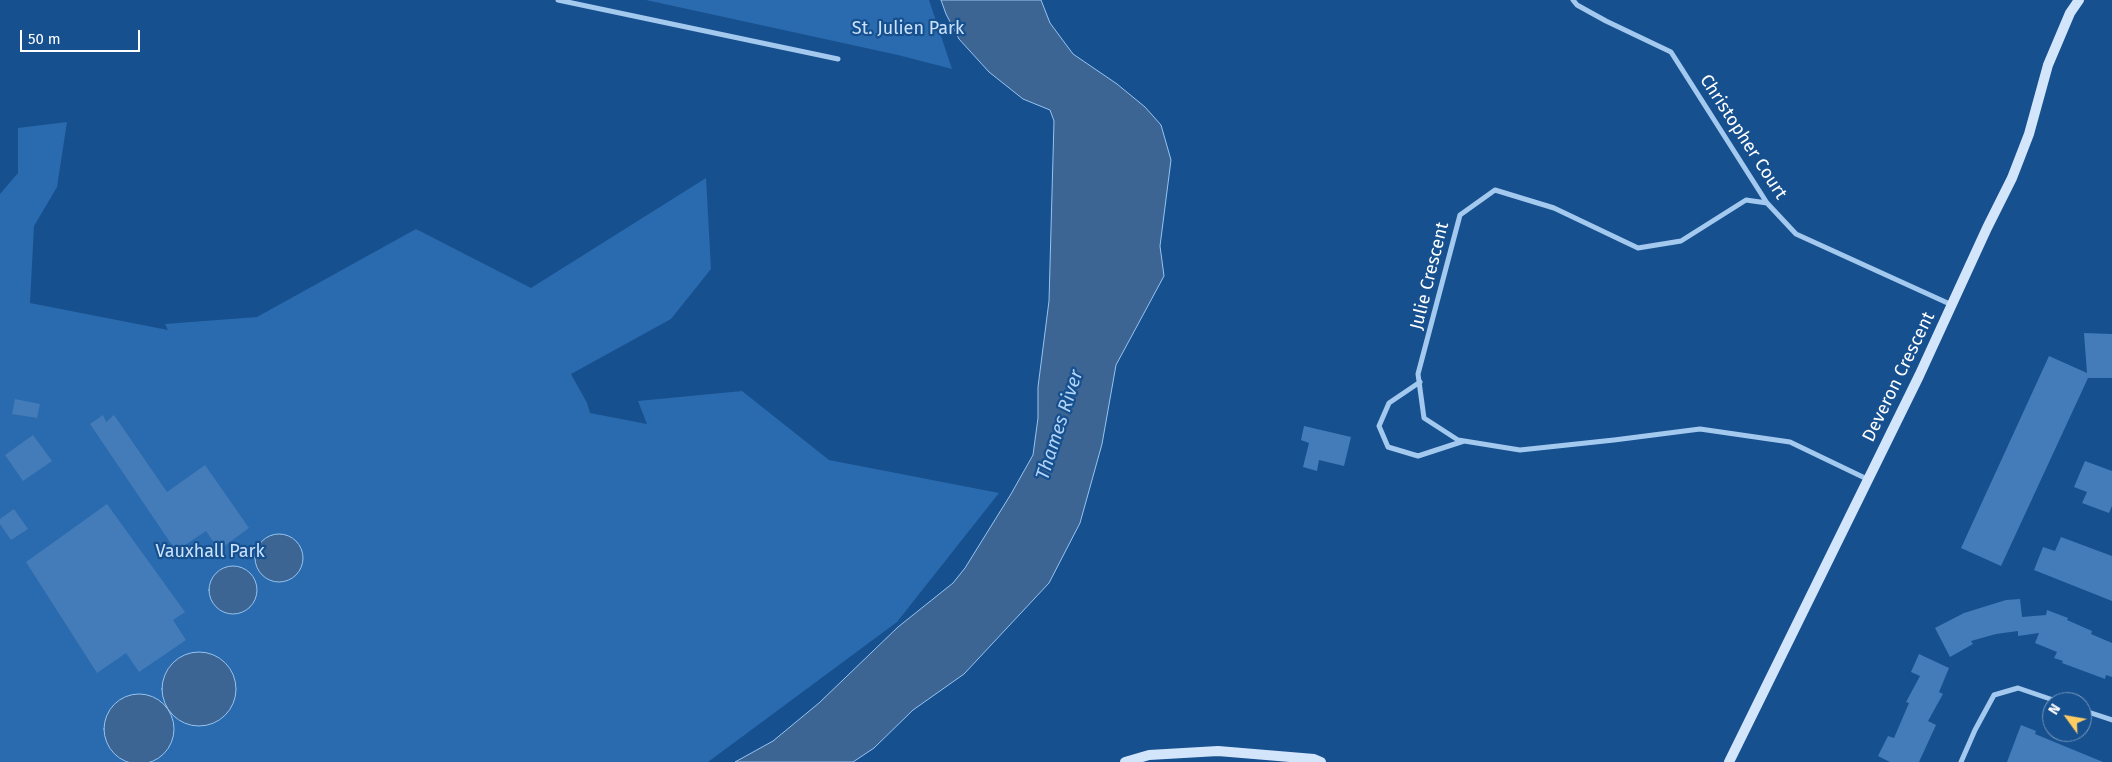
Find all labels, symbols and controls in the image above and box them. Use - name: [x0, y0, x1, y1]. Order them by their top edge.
- park label: St. Julien Park: [852, 18, 964, 40]
- scale bar: [22, 20, 142, 52]
- text: 50 m: [28, 30, 61, 48]
- street label: Christopher Court: [1695, 71, 1791, 203]
- street label: Julie Crescent: [1406, 220, 1454, 332]
- street label: Deveron Crescent: [1858, 309, 1940, 445]
- water label: Thames River: [1032, 367, 1088, 483]
- park label: Vauxhall Park: [155, 541, 265, 563]
- north arrow: [2042, 692, 2092, 742]
- text: N: [2045, 701, 2064, 718]

